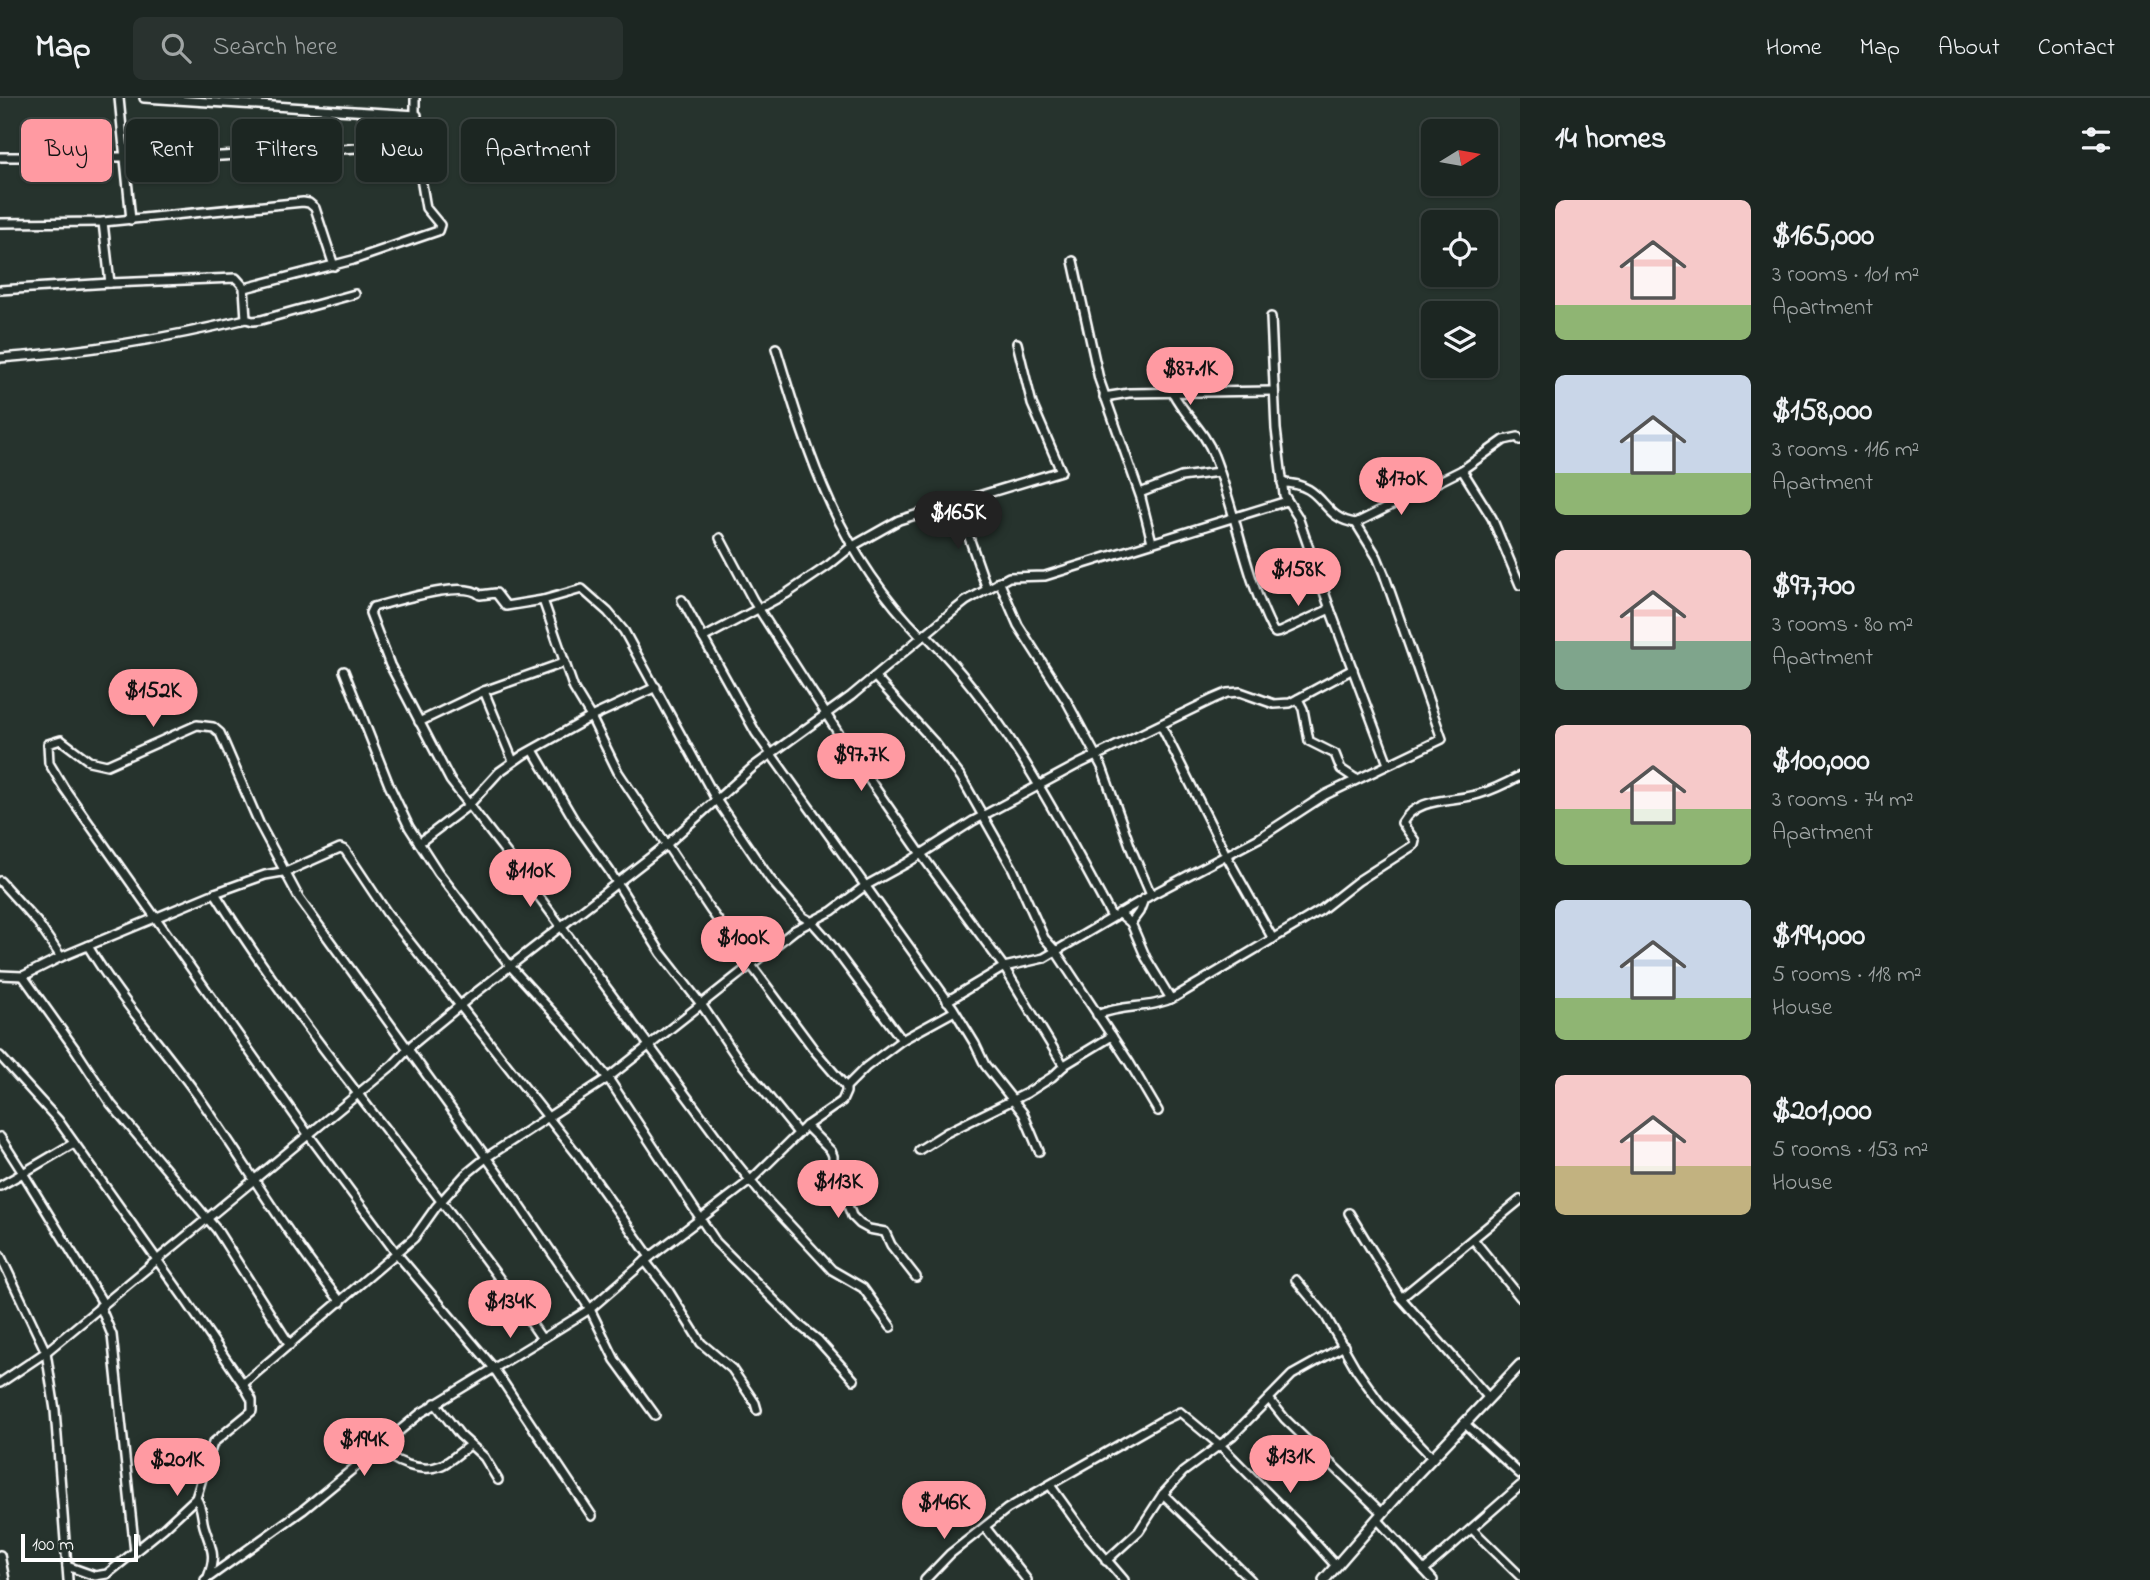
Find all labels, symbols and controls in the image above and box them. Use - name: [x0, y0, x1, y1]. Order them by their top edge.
- search box: [133, 17, 623, 80]
- text: Map: [35, 24, 91, 72]
- icon: search: [157, 29, 195, 67]
- text: Search here: [213, 29, 337, 67]
- text: Home: [1766, 31, 1822, 66]
- text: Map: [1860, 31, 1900, 66]
- text: About: [1938, 31, 2000, 66]
- text: Contact: [2038, 31, 2115, 66]
- text: 14 homes: [1555, 118, 1666, 162]
- chip: Buy: [21, 119, 112, 182]
- chip: Rent: [126, 119, 218, 182]
- chip: Filters: [232, 119, 342, 182]
- chip: New: [356, 119, 447, 182]
- chip: Apartment: [461, 119, 615, 182]
- north arrow: [1421, 119, 1498, 196]
- map controls: [1421, 119, 1498, 378]
- icon: filters: [2077, 121, 2115, 159]
- button: locate: [1421, 210, 1498, 287]
- text: $165,000: [1772, 215, 1874, 259]
- icon: home: [1611, 228, 1695, 312]
- text: 3 rooms · 101 m²: [1772, 259, 1919, 292]
- text: Apartment: [1772, 292, 1873, 325]
- button: layers: [1421, 301, 1498, 378]
- pin: $87.1K: [1133, 348, 1247, 407]
- text: $87.1K: [1162, 353, 1218, 386]
- text: $158,000: [1772, 390, 1872, 434]
- icon: home: [1611, 403, 1695, 487]
- text: 3 rooms · 116 m²: [1772, 434, 1919, 467]
- pin: $170K: [1352, 458, 1450, 517]
- text: $170K: [1375, 463, 1427, 496]
- text: Apartment: [1772, 467, 1873, 500]
- pin: $165K: [909, 491, 1007, 551]
- text: $165K: [930, 497, 986, 530]
- pin: $158K: [1249, 548, 1347, 608]
- text: $158K: [1271, 554, 1325, 587]
- text: $97,700: [1772, 565, 1855, 609]
- icon: home: [1611, 578, 1695, 662]
- text: 3 rooms · 80 m²: [1772, 609, 1913, 642]
- text: Apartment: [1772, 642, 1873, 675]
- pin: $152K: [104, 670, 202, 729]
- text: $152K: [125, 675, 181, 708]
- pin: $97.7K: [804, 734, 918, 793]
- text: $97.7K: [833, 739, 889, 772]
- text: $100,000: [1772, 740, 1870, 784]
- icon: home: [1611, 753, 1695, 837]
- text: 3 rooms · 74 m²: [1772, 784, 1914, 817]
- text: Apartment: [1772, 817, 1873, 850]
- pin: $110K: [481, 850, 579, 909]
- text: $110K: [505, 855, 555, 888]
- text: $194,000: [1772, 915, 1865, 959]
- pin: $100K: [694, 916, 792, 976]
- text: $100K: [717, 922, 769, 955]
- icon: home: [1611, 928, 1695, 1012]
- text: 5 rooms · 118 m²: [1772, 959, 1922, 992]
- text: House: [1772, 992, 1832, 1025]
- text: $201,000: [1772, 1090, 1872, 1134]
- icon: home: [1611, 1103, 1695, 1187]
- text: 5 rooms · 153 m²: [1772, 1134, 1928, 1167]
- pin: $113K: [789, 1160, 887, 1220]
- text: $113K: [813, 1166, 863, 1199]
- text: House: [1772, 1167, 1832, 1200]
- pin: $134K: [461, 1280, 559, 1340]
- text: $134K: [484, 1286, 536, 1319]
- pin: $194K: [315, 1418, 413, 1478]
- text: $194K: [340, 1424, 388, 1457]
- pin: $131K: [1241, 1436, 1339, 1495]
- pin: $201K: [128, 1438, 226, 1498]
- text: $131K: [1265, 1441, 1315, 1474]
- text: $201K: [150, 1444, 204, 1477]
- pin: $146K: [895, 1482, 993, 1541]
- text: $146K: [918, 1487, 970, 1520]
- scale bar: [21, 1531, 138, 1563]
- text: 100 m: [32, 1532, 74, 1559]

